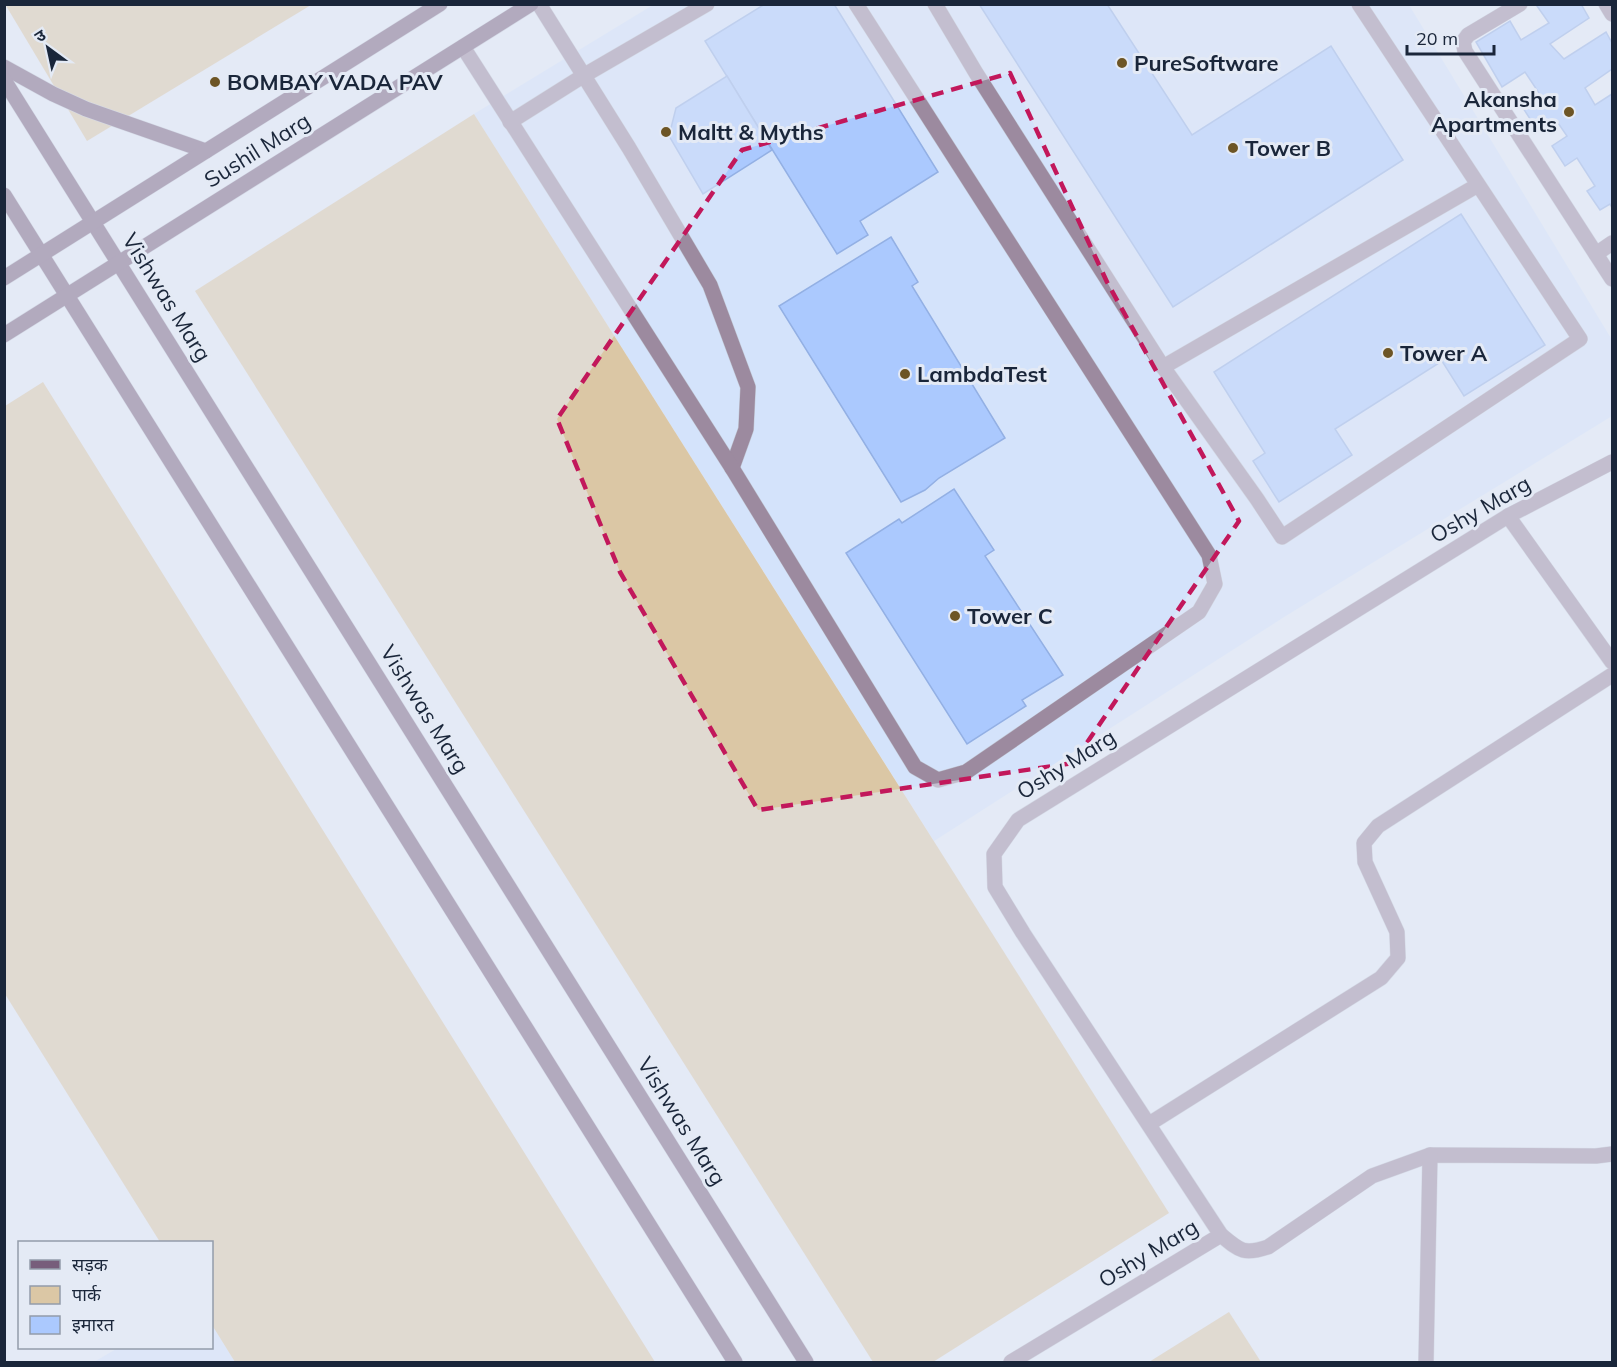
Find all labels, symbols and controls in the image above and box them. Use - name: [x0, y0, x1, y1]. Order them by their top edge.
- north arrow: [18, 18, 78, 78]
- scale bar: [1407, 18, 1494, 56]
- text: उ: [30, 24, 50, 46]
- text: 20 m: [1416, 27, 1458, 50]
- place label: PureSoftware: [1134, 49, 1279, 77]
- marker: PureSoftware: [1115, 56, 1129, 70]
- place label: BOMBAY VADA PAV: [227, 68, 444, 96]
- marker: BOMBAY VADA PAV: [208, 75, 222, 89]
- place label: Akansha Apartments: [1431, 85, 1557, 138]
- marker: Akansha Apartments: [1562, 105, 1576, 119]
- street label: Sushil Marg: [199, 106, 315, 194]
- place label: Maltt & Myths: [678, 118, 824, 146]
- marker: Maltt & Myths: [659, 125, 673, 139]
- place label: Tower B: [1245, 134, 1331, 162]
- marker: Tower B: [1226, 141, 1240, 155]
- street label: Vishwas Marg: [116, 228, 218, 366]
- place label: Tower A: [1400, 339, 1488, 367]
- marker: Tower A: [1381, 346, 1395, 360]
- place label: LambdaTest: [917, 360, 1047, 388]
- marker: LambdaTest: [898, 367, 912, 381]
- street label: Oshy Marg: [1425, 469, 1535, 549]
- place label: Tower C: [967, 602, 1053, 630]
- marker: Tower C: [948, 609, 962, 623]
- street label: Vishwas Marg: [374, 640, 476, 778]
- street label: Oshy Marg: [1011, 723, 1121, 805]
- street label: Vishwas Marg: [631, 1052, 733, 1190]
- street label: Oshy Marg: [1093, 1212, 1203, 1294]
- legend: [18, 1241, 213, 1349]
- text: सड़क: [72, 1253, 109, 1276]
- text: पार्क: [72, 1283, 102, 1306]
- text: इमारत: [72, 1313, 115, 1336]

